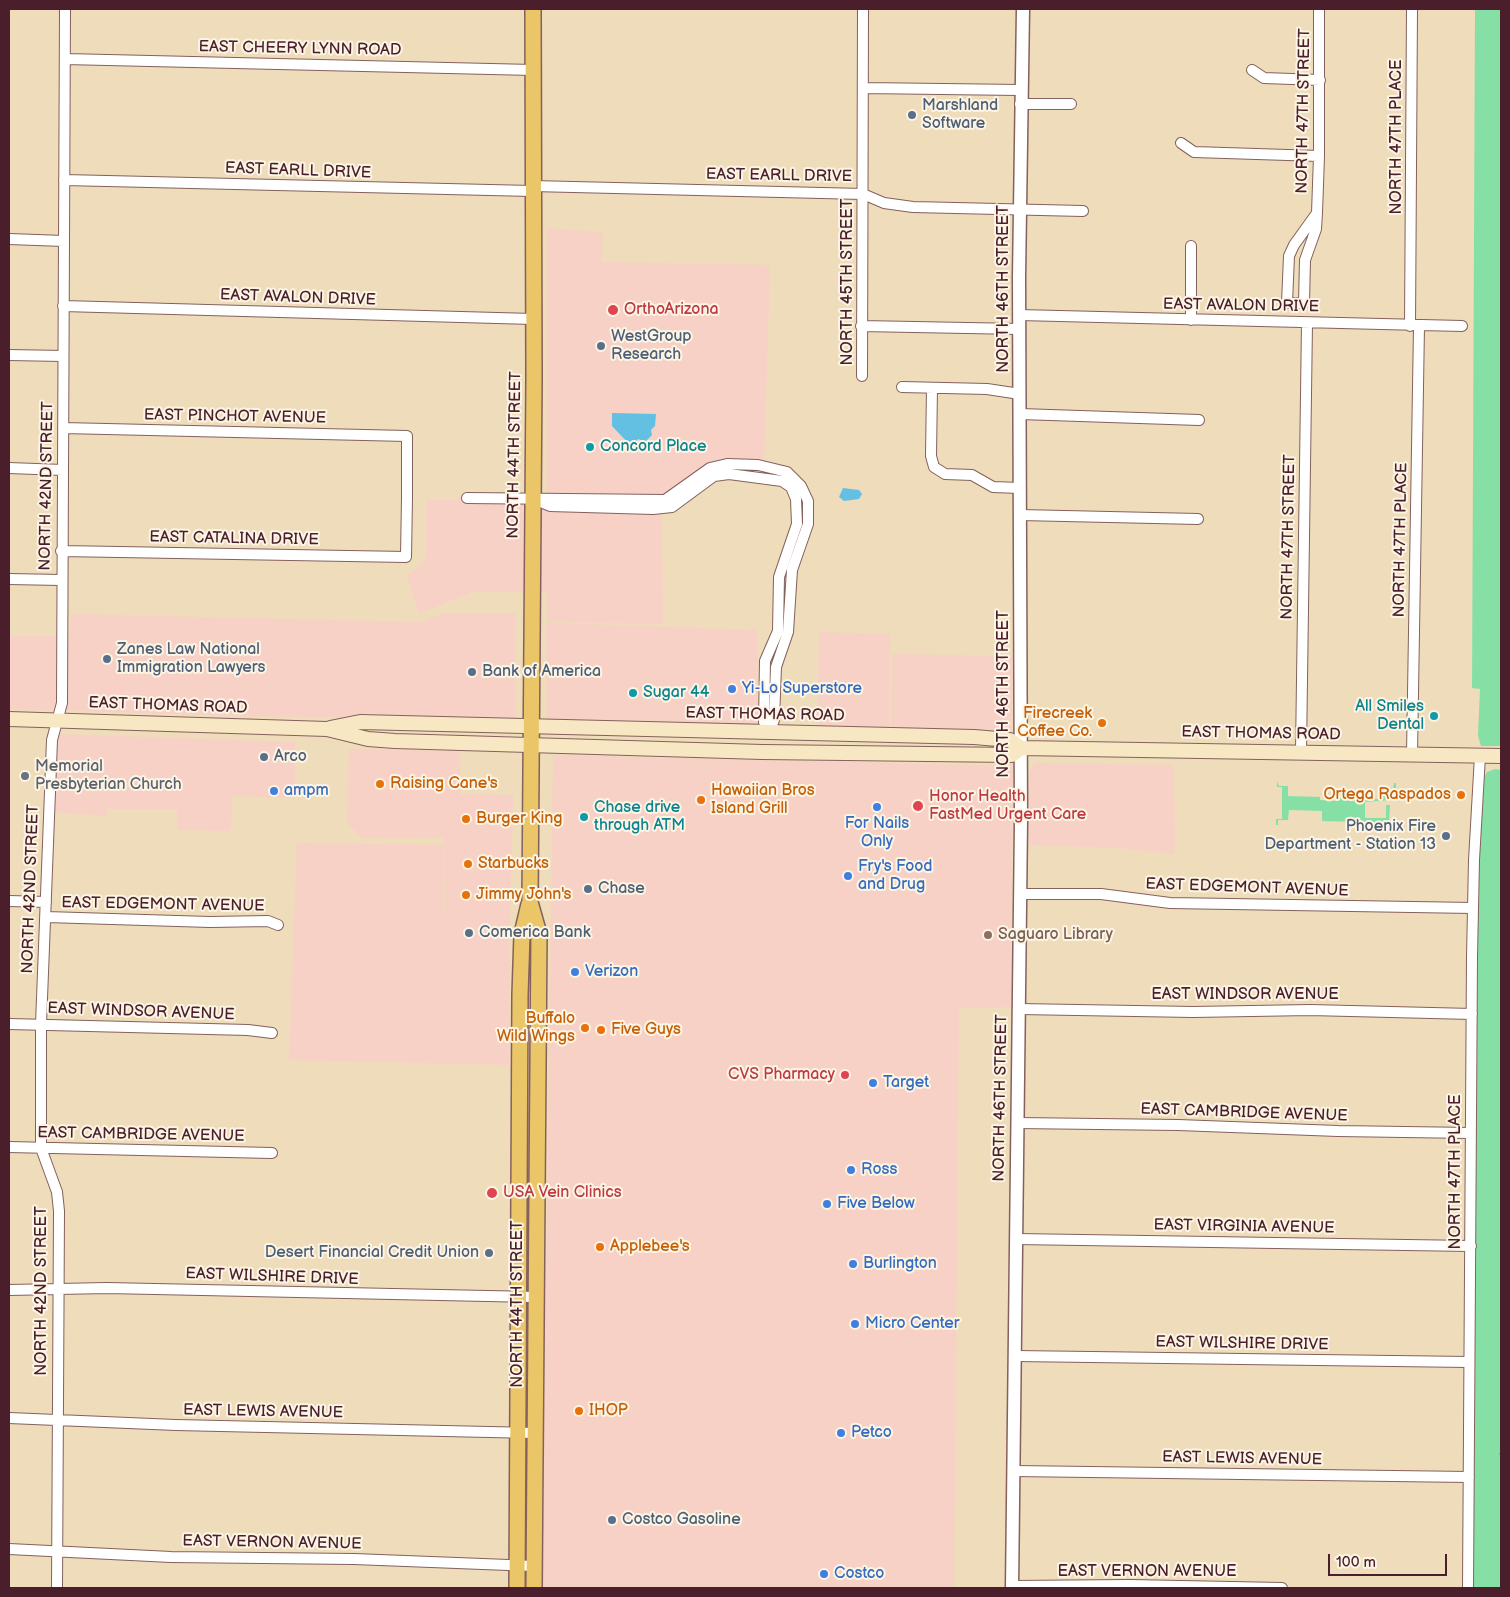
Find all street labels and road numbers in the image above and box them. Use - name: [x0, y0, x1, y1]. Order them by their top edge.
- street label: NORTH 47TH STREET: [1293, 28, 1315, 194]
- street label: EAST CHEERY LYNN ROAD: [198, 38, 402, 60]
- street label: NORTH 47TH PLACE: [1387, 60, 1407, 214]
- street label: EAST EARLL DRIVE: [224, 159, 372, 183]
- street label: EAST EARLL DRIVE: [706, 165, 852, 187]
- street label: NORTH 45TH STREET: [838, 199, 858, 365]
- street label: NORTH 46TH STREET: [994, 205, 1014, 373]
- street label: EAST AVALON DRIVE: [220, 286, 376, 310]
- street label: EAST AVALON DRIVE: [1163, 295, 1319, 317]
- street label: NORTH 44TH STREET: [504, 371, 526, 539]
- street label: NORTH 42ND STREET: [36, 401, 58, 571]
- street label: EAST PINCHOT AVENUE: [144, 406, 326, 428]
- street label: NORTH 47TH STREET: [1278, 454, 1300, 620]
- street label: NORTH 47TH PLACE: [1390, 462, 1412, 618]
- street label: EAST CATALINA DRIVE: [149, 528, 319, 550]
- street label: NORTH 46TH STREET: [994, 610, 1014, 778]
- street label: EAST THOMAS ROAD: [88, 694, 248, 718]
- street label: EAST THOMAS ROAD: [685, 704, 845, 726]
- street label: EAST THOMAS ROAD: [1181, 723, 1341, 745]
- street label: NORTH 42ND STREET: [18, 804, 44, 974]
- street label: EAST EDGEMONT AVENUE: [1145, 875, 1349, 901]
- street label: EAST EDGEMONT AVENUE: [61, 894, 265, 916]
- street label: EAST WINDSOR AVENUE: [1151, 985, 1339, 1005]
- street label: EAST WINDSOR AVENUE: [47, 999, 235, 1025]
- street label: NORTH 46TH STREET: [990, 1014, 1012, 1182]
- street label: NORTH 47TH PLACE: [1446, 1095, 1466, 1249]
- street label: EAST CAMBRIDGE AVENUE: [1140, 1100, 1348, 1126]
- street label: EAST CAMBRIDGE AVENUE: [37, 1124, 245, 1146]
- street label: NORTH 42ND STREET: [32, 1206, 52, 1376]
- street label: EAST VIRGINIA AVENUE: [1153, 1216, 1335, 1238]
- street label: NORTH 44TH STREET: [508, 1220, 528, 1388]
- street label: EAST WILSHIRE DRIVE: [185, 1264, 359, 1290]
- street label: EAST WILSHIRE DRIVE: [1155, 1333, 1329, 1355]
- street label: EAST LEWIS AVENUE: [183, 1401, 343, 1423]
- street label: EAST LEWIS AVENUE: [1162, 1448, 1322, 1470]
- street label: EAST VERNON AVENUE: [182, 1532, 362, 1554]
- street label: EAST VERNON AVENUE: [1057, 1562, 1237, 1582]

